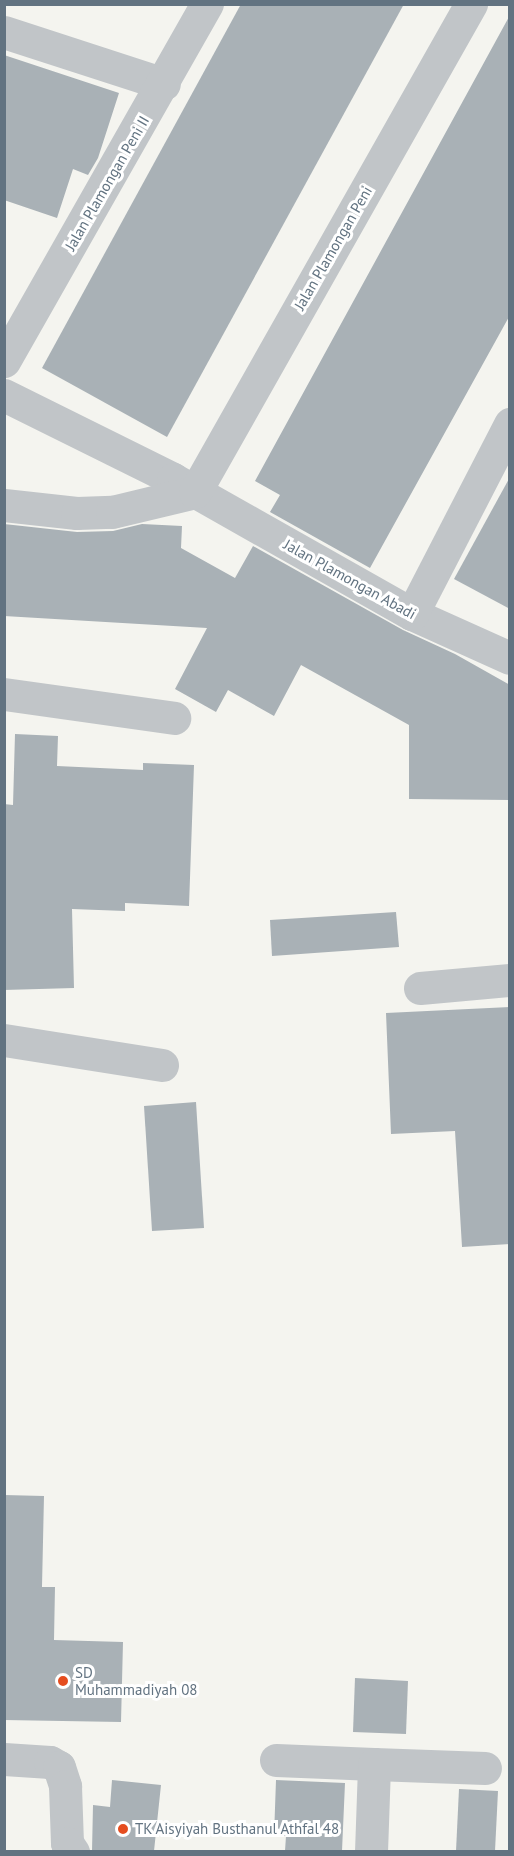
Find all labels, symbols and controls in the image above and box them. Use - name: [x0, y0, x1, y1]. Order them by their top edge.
- street label: Jalan Plamongan Peni II: [61, 112, 153, 254]
- street label: Jalan Plamongan Peni: [290, 183, 376, 313]
- street label: Jalan Plamongan Abadi: [281, 535, 419, 623]
- place label: SD Muhammadiyah 08: [75, 1663, 197, 1698]
- marker: SD Muhammadiyah 08: [56, 1674, 70, 1688]
- place label: TK Aisyiyah Busthanul Athfal 48: [135, 1820, 341, 1838]
- marker: TK Aisyiyah Busthanul Athfal 48: [116, 1822, 130, 1836]

